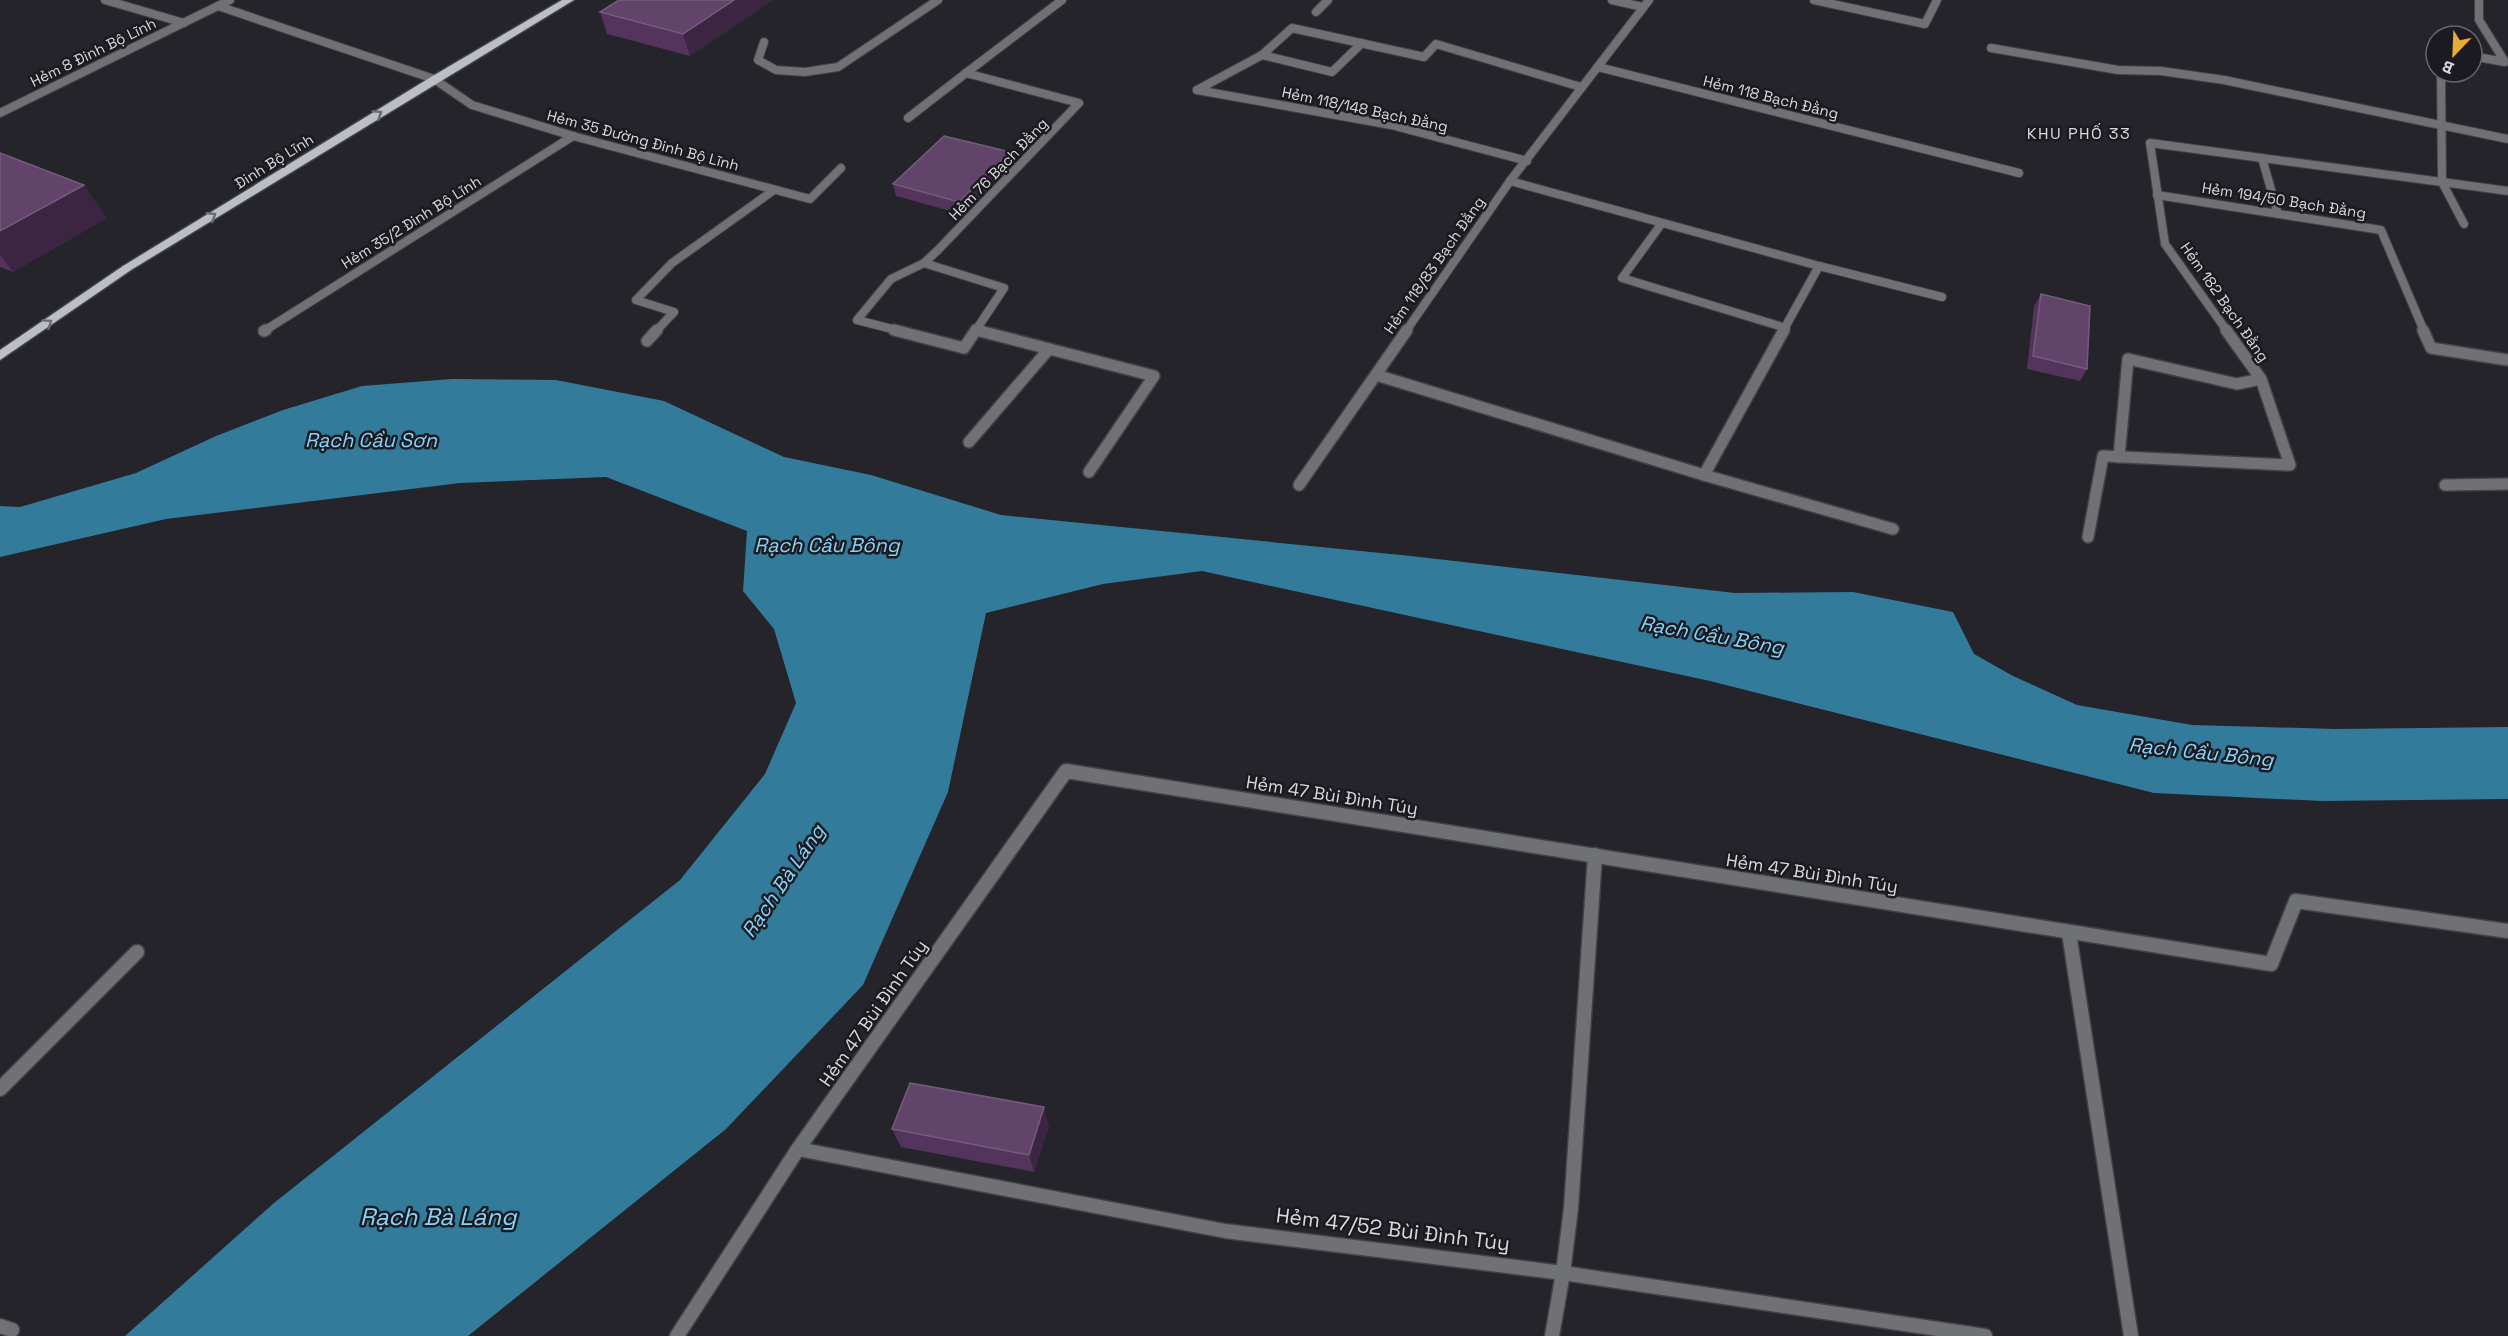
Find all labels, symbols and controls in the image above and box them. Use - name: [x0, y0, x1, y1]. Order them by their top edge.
- street label: Hẻm 8 Đinh Bộ Lĩnh: [27, 13, 159, 91]
- north arrow: [2424, 24, 2484, 84]
- text: B: [2439, 56, 2457, 79]
- street label: Hẻm 118 Bạch Đằng: [1701, 71, 1841, 123]
- street label: Hẻm 118/148 Bạch Đằng: [1280, 82, 1450, 136]
- street label: Hẻm 35 Đường Đinh Bộ Lĩnh: [545, 105, 741, 175]
- one-way arrow: [372, 110, 382, 122]
- street label: Hẻm 76 Bạch Đằng: [944, 114, 1052, 224]
- district label: KHU PHỐ 33: [2027, 123, 2131, 144]
- street label: Đinh Bộ Lĩnh: [231, 129, 317, 193]
- street label: Hẻm 35/2 Đinh Bộ Lĩnh: [338, 171, 484, 273]
- street label: Hẻm 194/50 Bạch Đằng: [2201, 178, 2367, 222]
- street label: Hẻm 118/83 Bạch Đằng: [1379, 193, 1489, 337]
- one-way arrow: [206, 212, 216, 224]
- street label: Hẻm 182 Bạch Đằng: [2177, 238, 2273, 366]
- one-way arrow: [42, 319, 53, 330]
- water label: Rạch Cầu Sơn: [305, 427, 438, 453]
- water label: Rạch Cầu Bông: [754, 532, 901, 558]
- water label: Rạch Cầu Bông: [1638, 610, 1787, 661]
- water label: Rạch Cầu Bông: [2127, 731, 2276, 773]
- street label: Hẻm 47 Bùi Đình Túy: [1244, 770, 1420, 820]
- water label: Rạch Bà Láng: [736, 819, 831, 942]
- street label: Hẻm 47 Bùi Đình Túy: [1724, 848, 1900, 898]
- street label: Hẻm 47 Bùi Đình Túy: [814, 935, 932, 1091]
- water label: Rạch Bà Láng: [360, 1201, 518, 1232]
- street label: Hẻm 47/52 Bùi Đình Túy: [1274, 1201, 1512, 1257]

